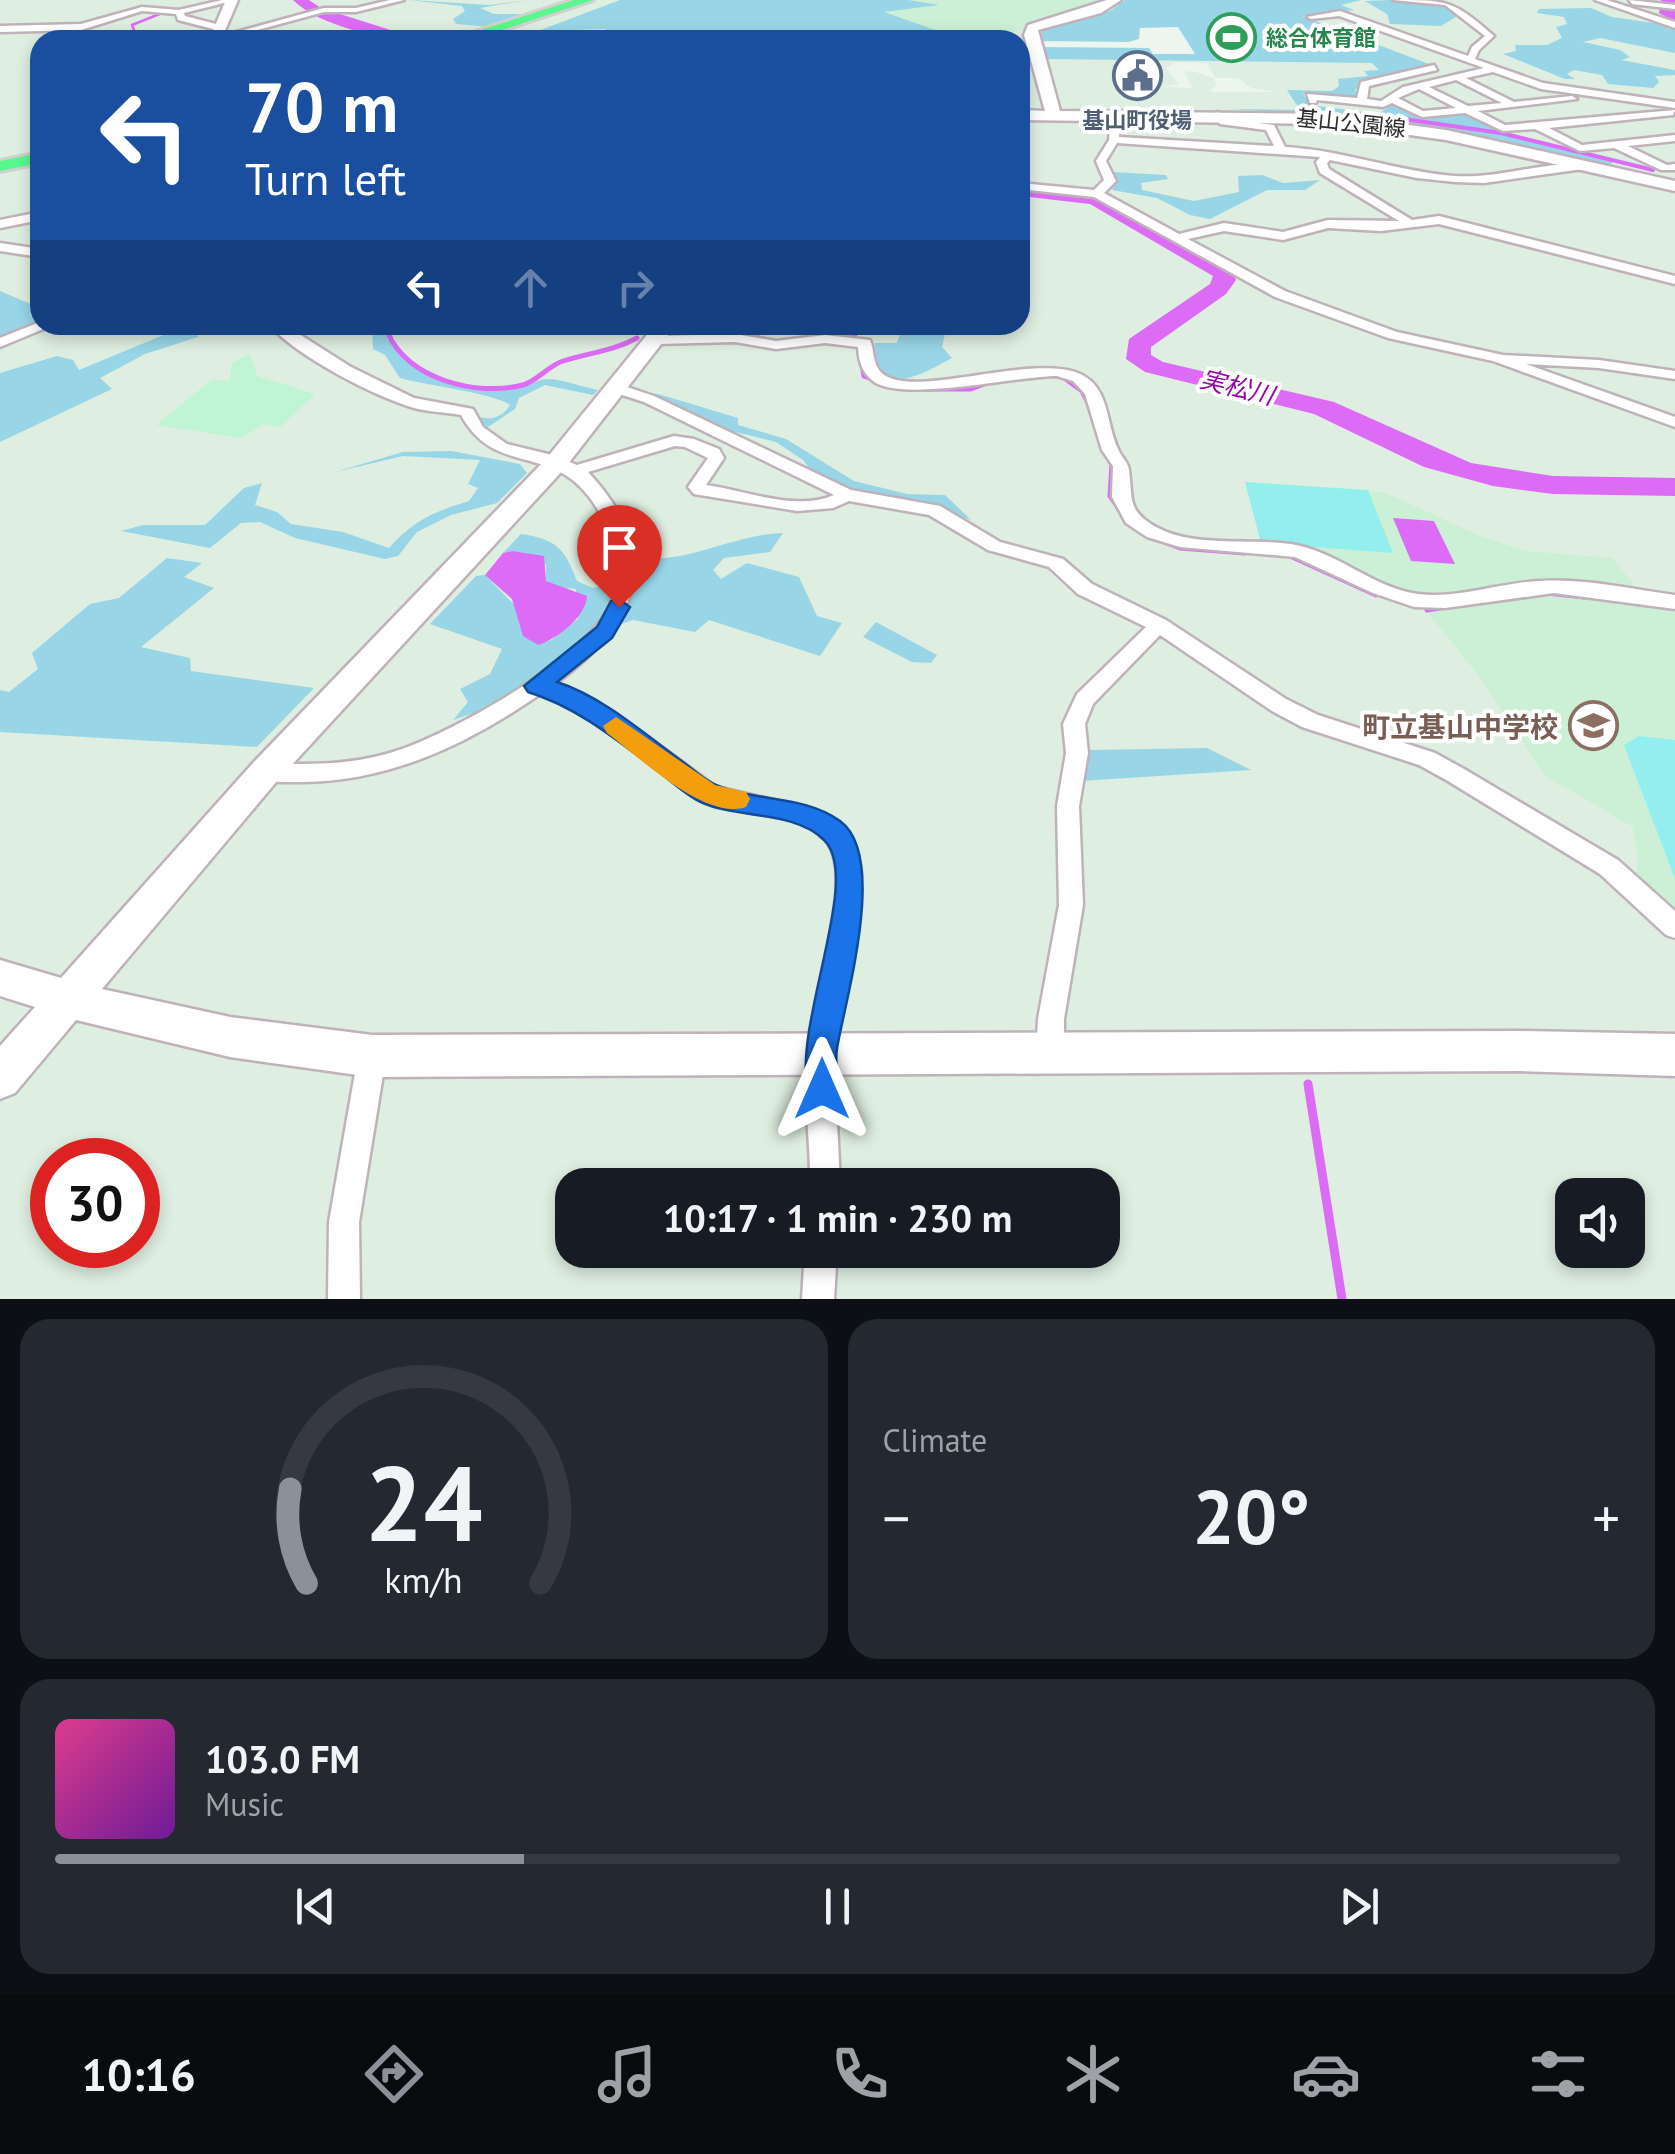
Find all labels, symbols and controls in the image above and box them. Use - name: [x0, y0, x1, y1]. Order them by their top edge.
- sports icon: 総合体育館: [1205, 12, 1257, 64]
- place label: 総合体育館: [1266, 24, 1376, 52]
- public building icon: 基山町役場: [1111, 50, 1163, 102]
- text: 70 m: [245, 61, 398, 151]
- icon: left: [80, 70, 210, 200]
- street label: 基山公園線: [1295, 103, 1407, 143]
- place label: 基山町役場: [1082, 106, 1192, 134]
- text: Turn left: [245, 149, 406, 207]
- icon: left: [398, 260, 453, 315]
- icon: ahead: [503, 260, 558, 315]
- icon: right: [608, 260, 663, 315]
- water label: 実松川: [1197, 362, 1280, 412]
- pin: [577, 505, 662, 608]
- icon: arrive: [592, 520, 647, 575]
- school or university icon: 町立基山中学校: [1567, 700, 1619, 752]
- place label: 町立基山中学校: [1362, 708, 1558, 745]
- position arrow: [770, 1037, 874, 1141]
- speed limit sign: 30: [30, 1138, 160, 1268]
- map controls: [1555, 1178, 1645, 1268]
- button: sound: [1555, 1178, 1645, 1268]
- text: 10:17 · 1 min · 230 m: [663, 1193, 1012, 1242]
- text: Climate: [883, 1419, 987, 1461]
- text: 24: [365, 1435, 483, 1570]
- text: 20°: [1192, 1468, 1310, 1565]
- text: −: [883, 1482, 910, 1553]
- text: +: [1592, 1482, 1620, 1553]
- text: km/h: [385, 1557, 463, 1603]
- text: 103.0 FM: [205, 1734, 360, 1783]
- text: Music: [205, 1783, 284, 1825]
- icon: previous: [288, 1879, 343, 1934]
- icon: pause: [810, 1879, 865, 1934]
- icon: next: [1332, 1879, 1387, 1934]
- icon: directions: [359, 2039, 429, 2109]
- icon: music: [592, 2039, 662, 2109]
- icon: phone: [825, 2039, 895, 2109]
- icon: climate: [1058, 2039, 1128, 2109]
- icon: car: [1291, 2039, 1361, 2109]
- icon: filters: [1523, 2039, 1593, 2109]
- text: 10:16: [81, 2045, 196, 2103]

